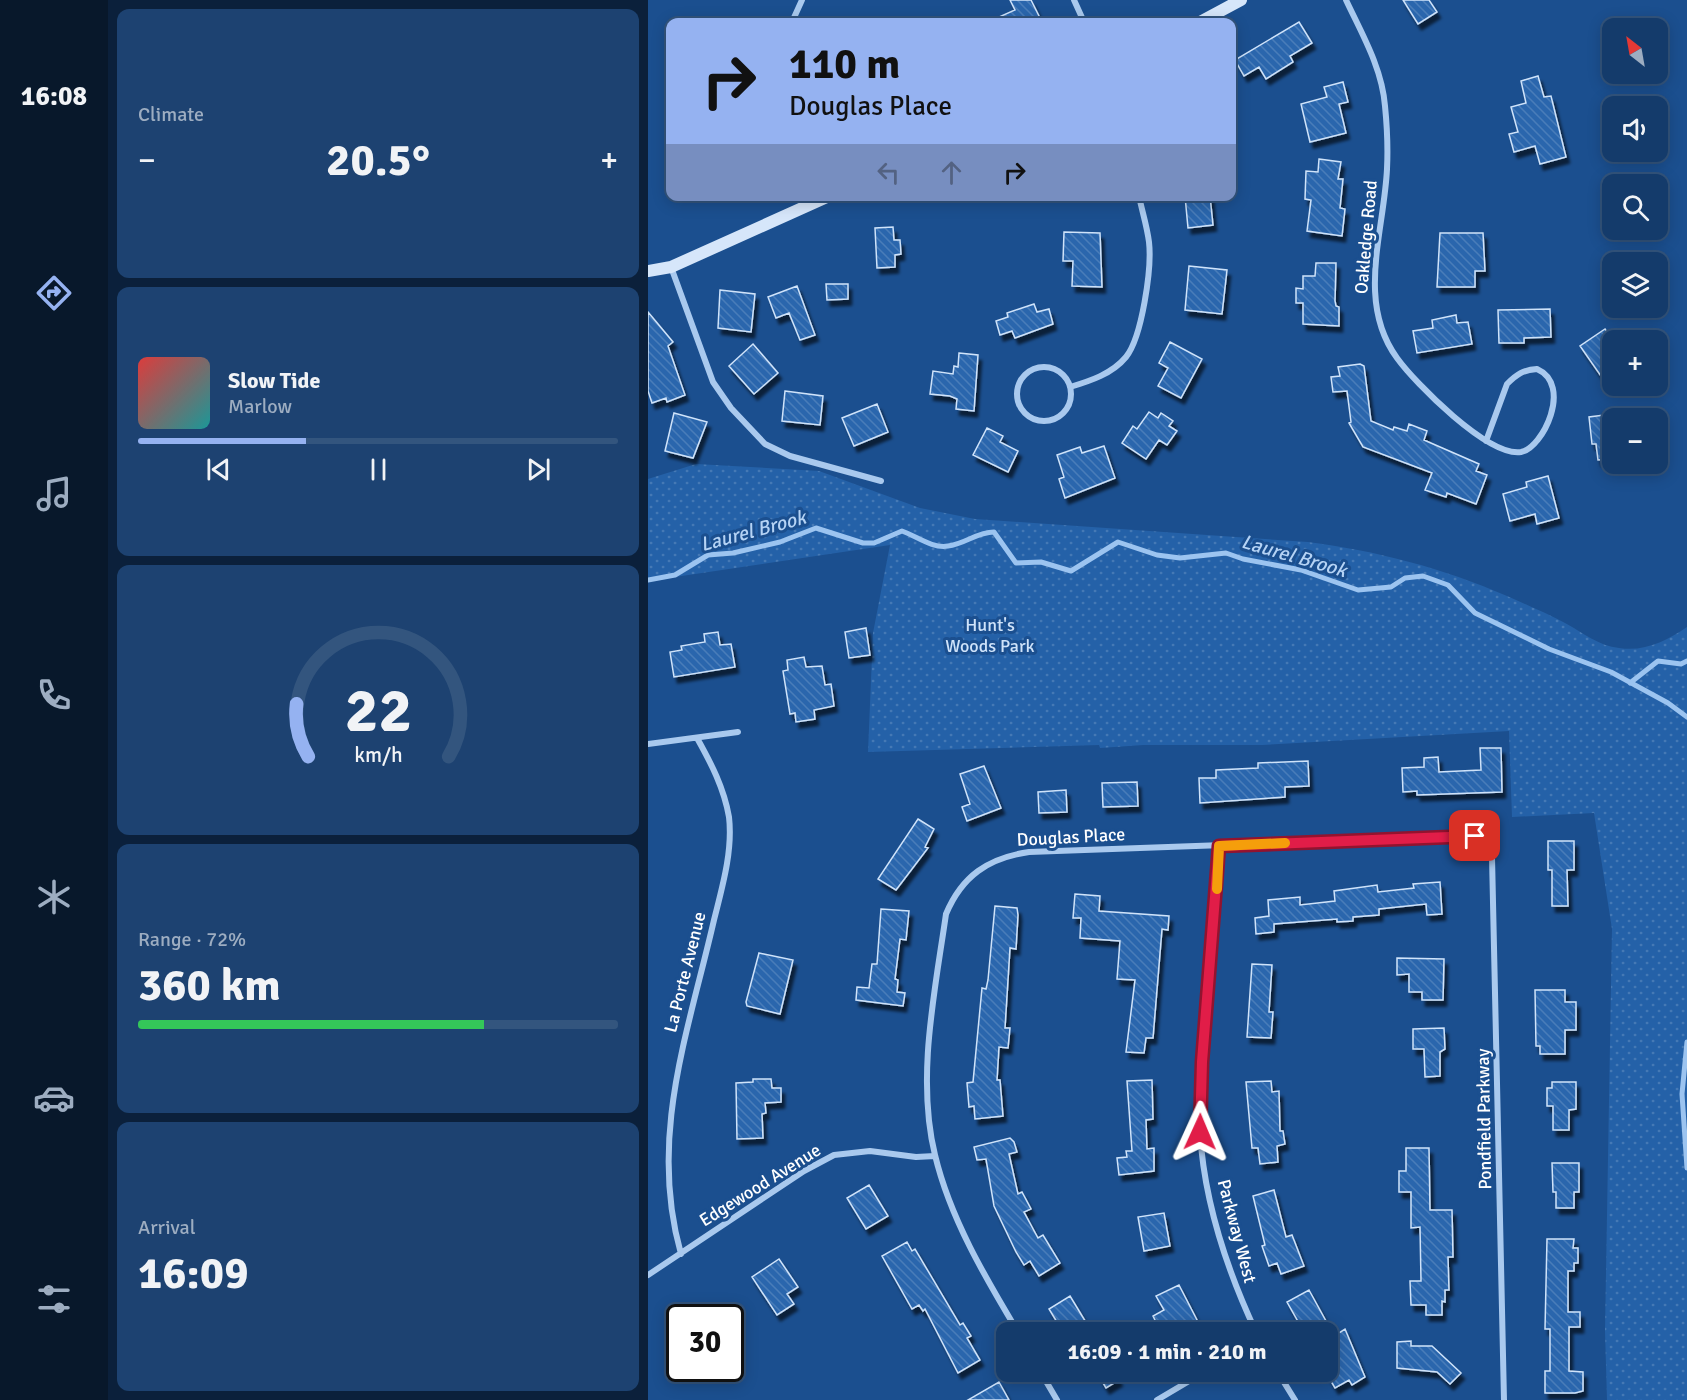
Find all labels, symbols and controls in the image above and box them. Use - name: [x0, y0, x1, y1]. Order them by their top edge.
- north arrow: [1602, 18, 1668, 84]
- map controls: [1602, 18, 1668, 474]
- text: 110 m: [789, 39, 900, 90]
- icon: right: [690, 42, 768, 120]
- text: 16:08: [21, 80, 87, 113]
- text: Douglas Place: [789, 90, 952, 123]
- button: sound: [1602, 96, 1668, 162]
- text: Climate: [138, 102, 204, 127]
- text: 20.5°: [326, 133, 430, 188]
- text: −: [138, 140, 156, 181]
- text: +: [600, 140, 618, 181]
- icon: left: [872, 156, 905, 189]
- icon: ahead: [935, 156, 968, 189]
- icon: right: [998, 156, 1031, 189]
- button: search: [1602, 174, 1668, 240]
- street label: Oakledge Road: [1350, 179, 1382, 295]
- button: layers: [1602, 252, 1668, 318]
- icon: directions: [33, 272, 75, 314]
- button: +: [1602, 330, 1668, 396]
- text: Slow Tide: [228, 367, 320, 394]
- text: Marlow: [228, 394, 292, 419]
- button: −: [1602, 408, 1668, 474]
- icon: previous: [202, 453, 235, 486]
- icon: pause: [362, 453, 395, 486]
- icon: next: [522, 453, 555, 486]
- icon: music: [33, 473, 75, 515]
- water label: Laurel Brook: [698, 504, 810, 557]
- water label: Laurel Brook: [1239, 529, 1351, 583]
- park label: Hunt's Woods Park: [945, 614, 1035, 657]
- text: 22: [344, 672, 412, 749]
- icon: phone: [33, 674, 75, 716]
- text: km/h: [354, 742, 402, 768]
- pin: [1449, 810, 1500, 861]
- icon: arrive: [1458, 819, 1491, 852]
- street label: Douglas Place: [1016, 823, 1126, 851]
- icon: climate: [33, 876, 75, 918]
- street label: La Porte Avenue: [659, 909, 711, 1035]
- text: Range · 72%: [138, 927, 246, 952]
- text: 360 km: [138, 958, 281, 1013]
- street label: Pondfield Parkway: [1472, 1048, 1496, 1190]
- icon: car: [33, 1077, 75, 1119]
- position arrow: [1168, 1100, 1232, 1164]
- street label: Edgewood Avenue: [695, 1139, 825, 1231]
- street label: Parkway West: [1213, 1177, 1261, 1285]
- text: Arrival: [138, 1215, 196, 1240]
- text: 16:09: [138, 1246, 248, 1301]
- icon: filters: [33, 1278, 75, 1320]
- speed limit sign: 30: [666, 1304, 744, 1382]
- text: 16:09 · 1 min · 210 m: [1067, 1338, 1267, 1365]

